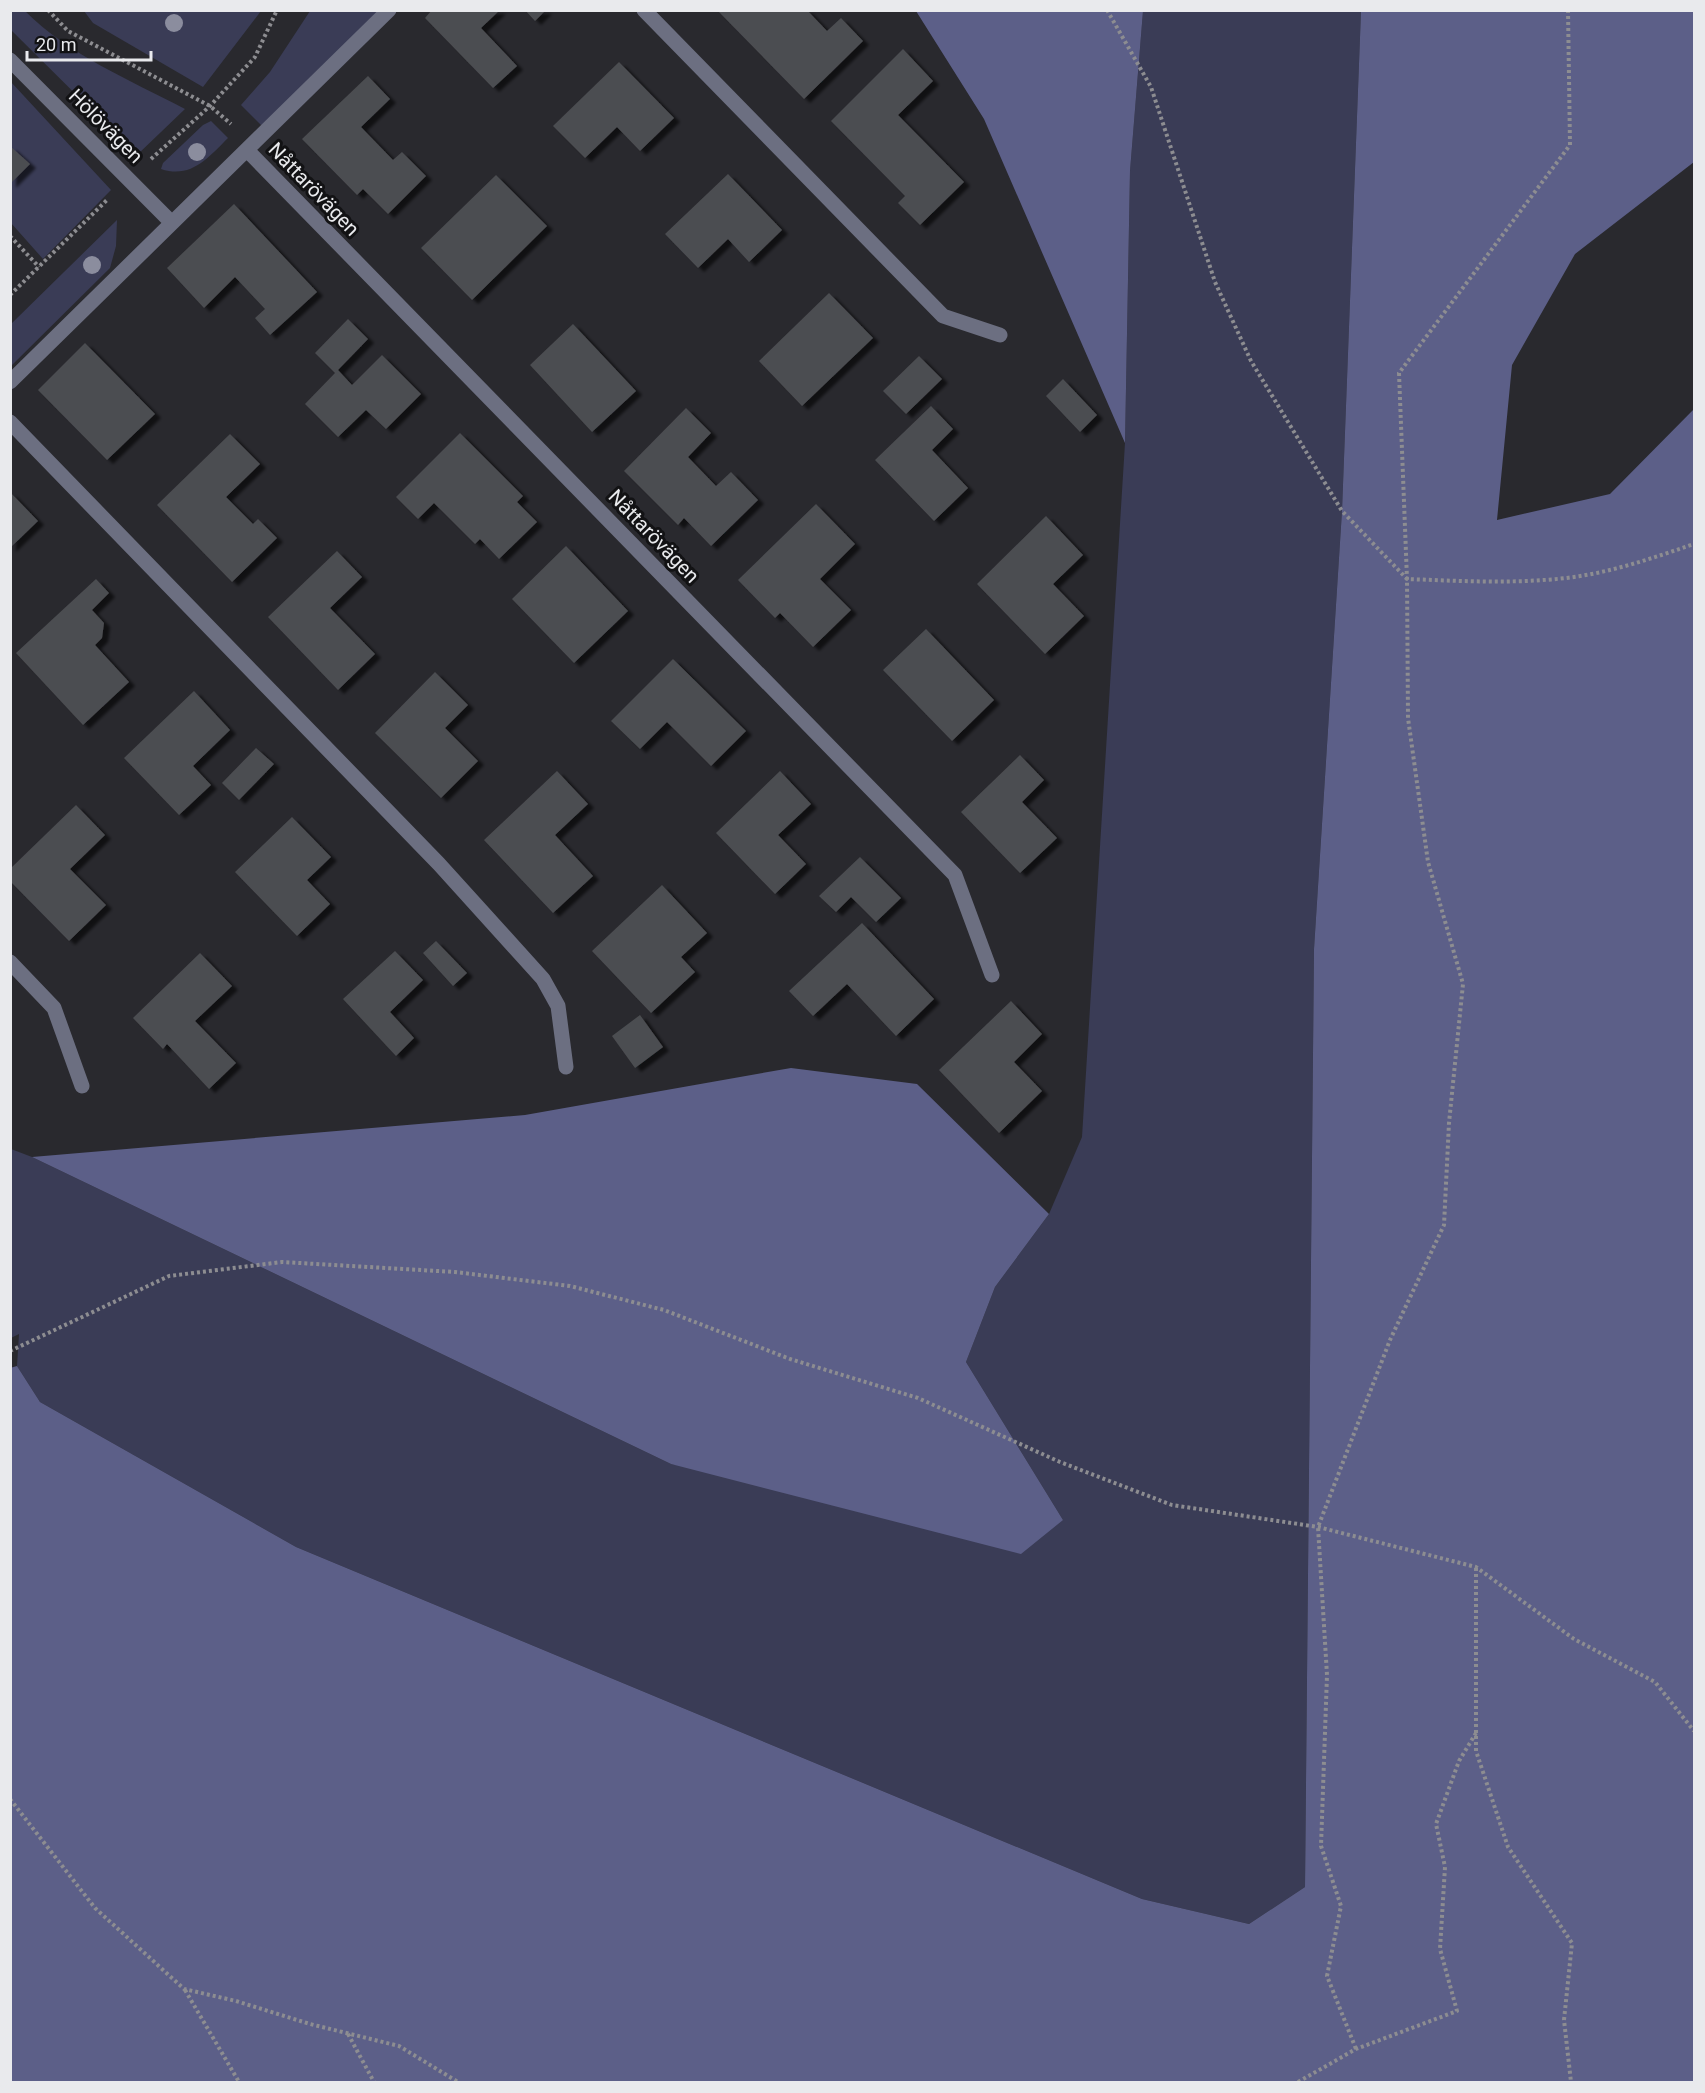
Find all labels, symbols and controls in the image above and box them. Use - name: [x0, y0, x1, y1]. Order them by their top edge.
- scale bar: [27, 24, 152, 62]
- text: 20 m: [36, 34, 76, 55]
- street label: Hölövägen: [64, 84, 148, 168]
- street label: Nåttarövägen: [264, 137, 364, 241]
- street label: Nåttarövägen: [604, 484, 704, 588]

